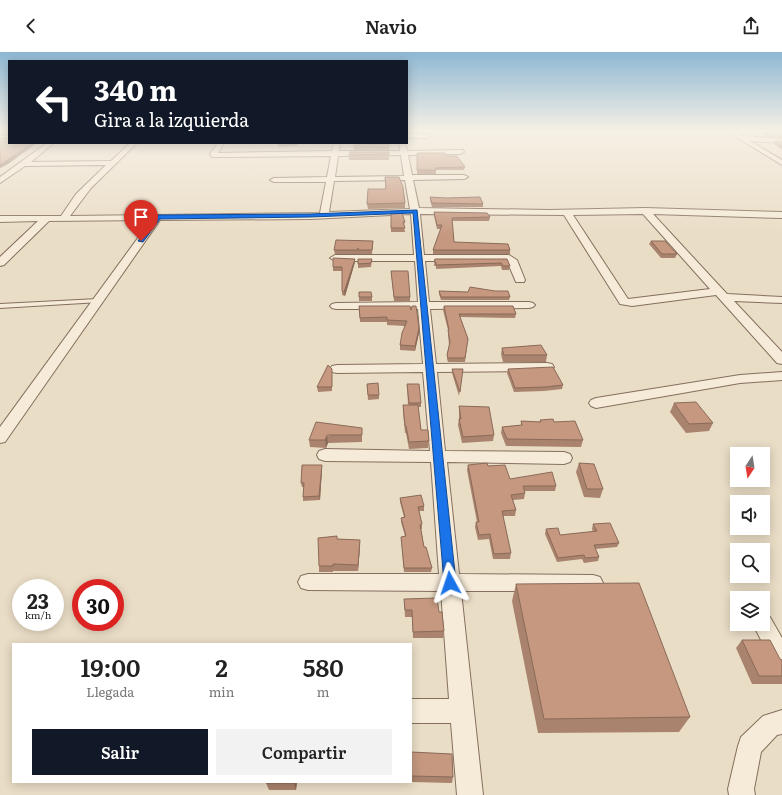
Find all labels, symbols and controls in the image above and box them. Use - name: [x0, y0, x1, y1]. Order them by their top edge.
- text: Navio: [365, 13, 417, 40]
- icon: back: [20, 15, 42, 37]
- icon: share: [740, 15, 762, 37]
- text: 340 m: [94, 68, 177, 110]
- icon: left: [28, 76, 80, 128]
- text: Gira a la izquierda: [94, 106, 249, 133]
- pin: [124, 200, 158, 241]
- icon: arrive: [130, 206, 152, 228]
- north arrow: [730, 447, 770, 487]
- map controls: [730, 447, 770, 631]
- button: sound: [730, 495, 770, 535]
- button: search: [730, 543, 770, 583]
- position arrow: [429, 562, 471, 604]
- speed limit sign: 30: [72, 579, 124, 631]
- text: 23: [27, 585, 49, 615]
- button: layers: [730, 591, 770, 631]
- text: km/h: [25, 607, 51, 622]
- text: 19:00: [80, 649, 140, 684]
- text: 2: [215, 649, 228, 684]
- text: 580: [303, 649, 344, 684]
- text: Llegada: [86, 682, 134, 701]
- text: min: [209, 682, 234, 701]
- text: m: [317, 682, 329, 701]
- button: Salir: [32, 729, 208, 775]
- button: Compartir: [216, 729, 392, 775]

